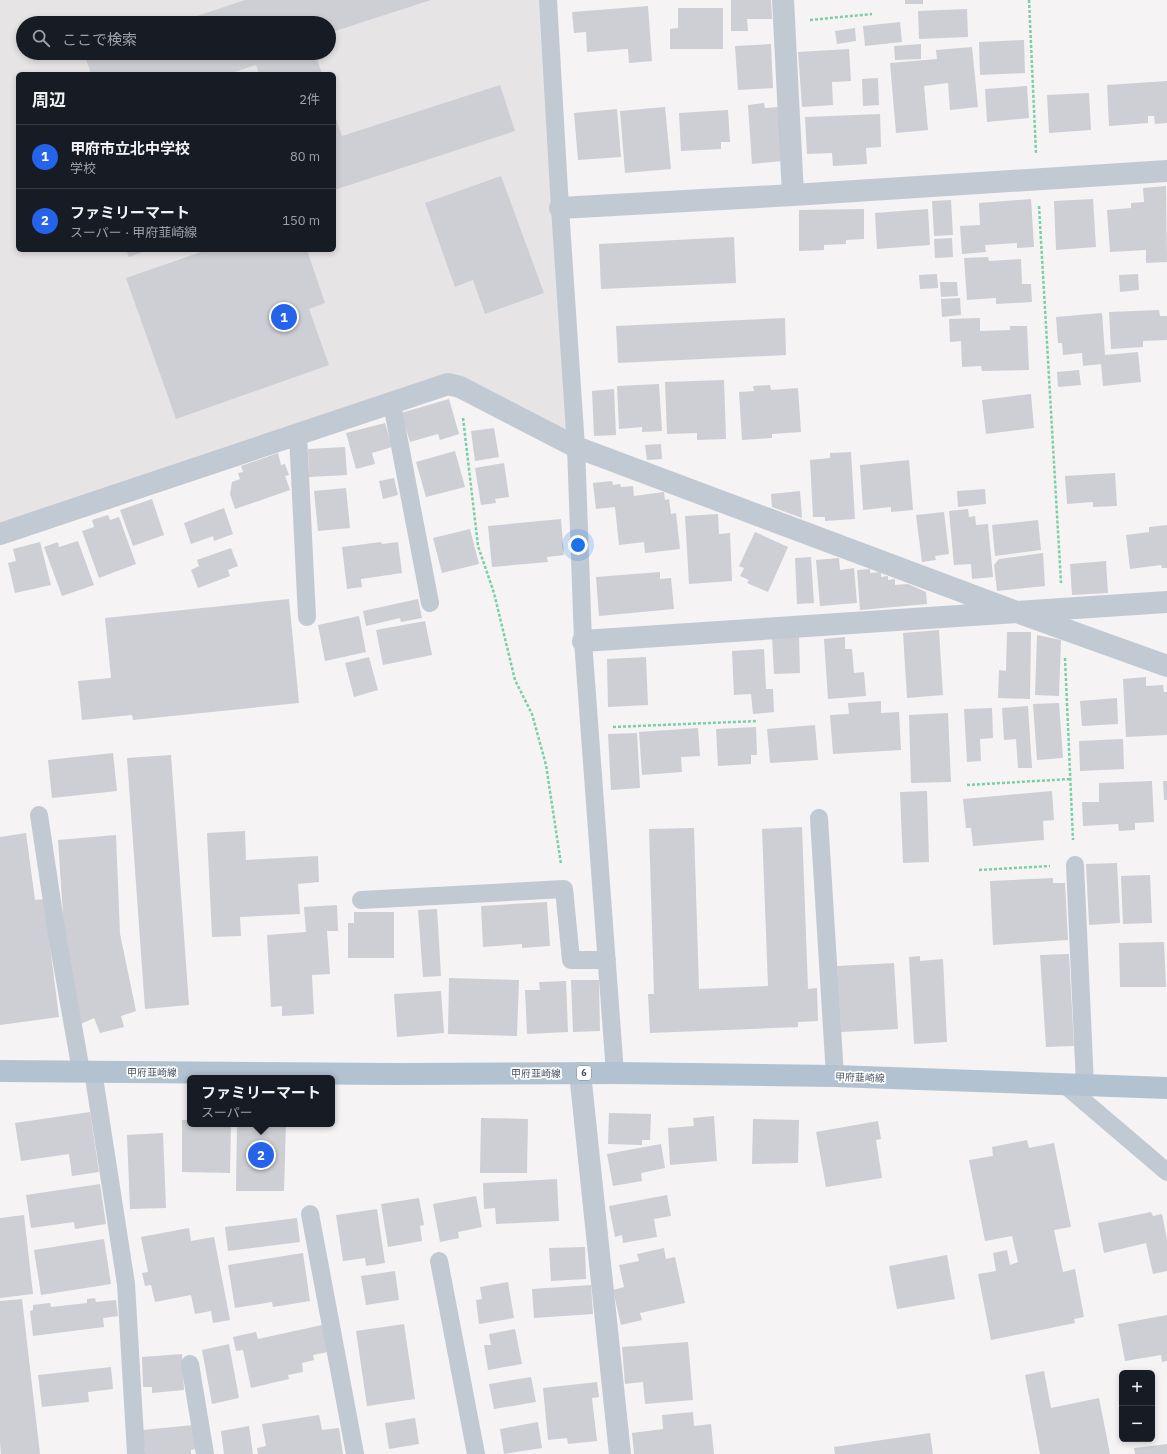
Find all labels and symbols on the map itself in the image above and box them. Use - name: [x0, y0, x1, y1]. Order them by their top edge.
- pin: 1: [271, 302, 297, 332]
- your location: [568, 535, 588, 555]
- street label: 甲府韮崎線: [127, 1066, 177, 1079]
- road number: 6: [577, 1066, 591, 1080]
- street label: 甲府韮崎線: [511, 1067, 561, 1080]
- street label: 甲府韮崎線: [835, 1070, 885, 1085]
- pin: 2: [248, 1140, 274, 1170]

